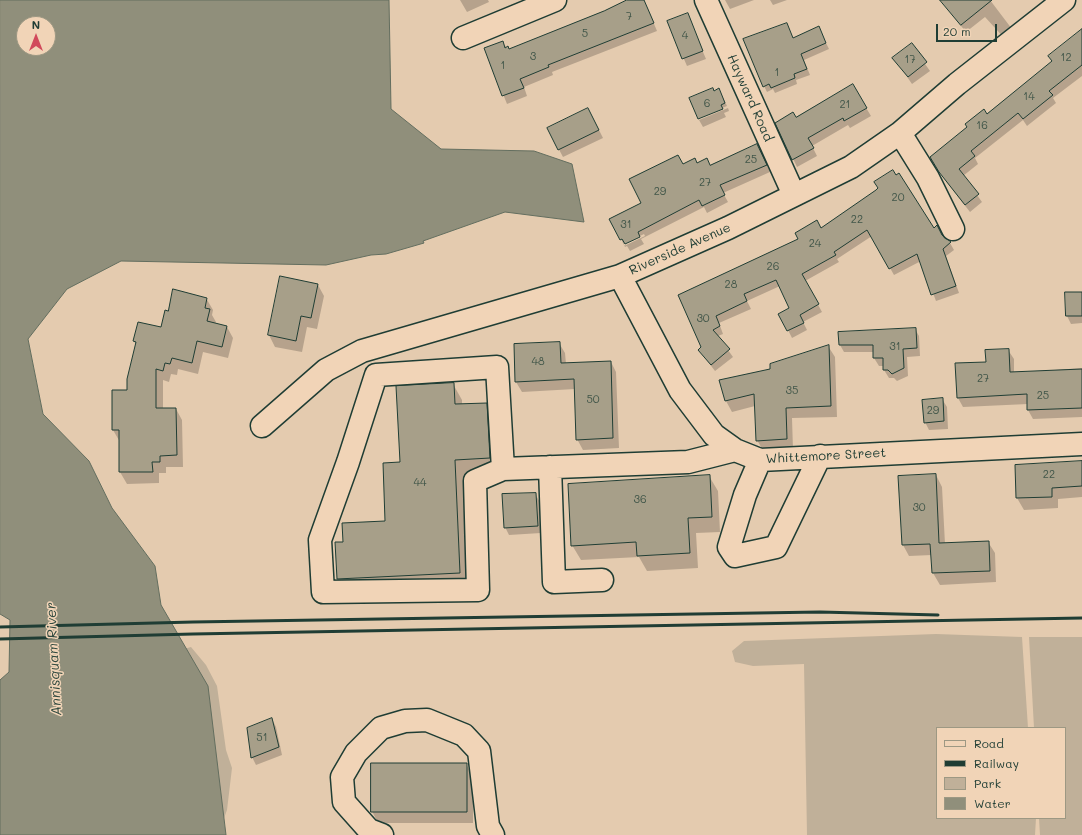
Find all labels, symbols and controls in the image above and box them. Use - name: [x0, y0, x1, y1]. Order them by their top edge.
- house number: 7: [626, 10, 632, 24]
- north arrow: [16, 16, 56, 56]
- scale bar: [938, 16, 999, 42]
- text: N: [32, 17, 40, 32]
- text: 20 m: [943, 23, 971, 39]
- house number: 5: [582, 27, 588, 41]
- house number: 4: [682, 29, 688, 43]
- house number: 3: [530, 50, 536, 64]
- house number: 12: [1060, 51, 1072, 65]
- street label: Hayward Road: [724, 52, 776, 144]
- house number: 17: [904, 53, 916, 67]
- house number: 1: [501, 59, 505, 73]
- house number: 1: [775, 66, 779, 80]
- house number: 14: [1023, 90, 1035, 104]
- house number: 6: [704, 97, 710, 111]
- house number: 21: [839, 98, 851, 112]
- house number: 16: [976, 119, 988, 133]
- house number: 25: [745, 153, 757, 167]
- house number: 27: [699, 176, 711, 190]
- house number: 29: [654, 185, 666, 199]
- house number: 20: [892, 191, 904, 205]
- house number: 22: [851, 213, 863, 227]
- house number: 31: [620, 218, 632, 232]
- street label: Riverside Avenue: [627, 220, 733, 278]
- house number: 24: [809, 237, 821, 251]
- house number: 26: [767, 260, 779, 274]
- house number: 28: [725, 278, 737, 292]
- house number: 30: [696, 312, 710, 326]
- house number: 31: [889, 340, 901, 354]
- house number: 48: [531, 355, 545, 369]
- house number: 27: [977, 372, 989, 386]
- house number: 35: [786, 384, 798, 398]
- house number: 25: [1037, 389, 1049, 403]
- house number: 50: [586, 393, 600, 407]
- house number: 29: [927, 404, 939, 418]
- street label: Whittemore Street: [765, 445, 887, 467]
- house number: 22: [1043, 468, 1055, 482]
- house number: 44: [414, 476, 426, 490]
- house number: 36: [633, 493, 647, 507]
- house number: 30: [912, 501, 926, 515]
- water label: Annisquam River: [43, 602, 65, 716]
- legend: [936, 727, 1066, 819]
- house number: 51: [256, 731, 268, 745]
- text: Road: [974, 735, 1004, 751]
- text: Railway: [974, 755, 1019, 771]
- text: Park: [974, 775, 1001, 791]
- text: Water: [974, 795, 1011, 811]

